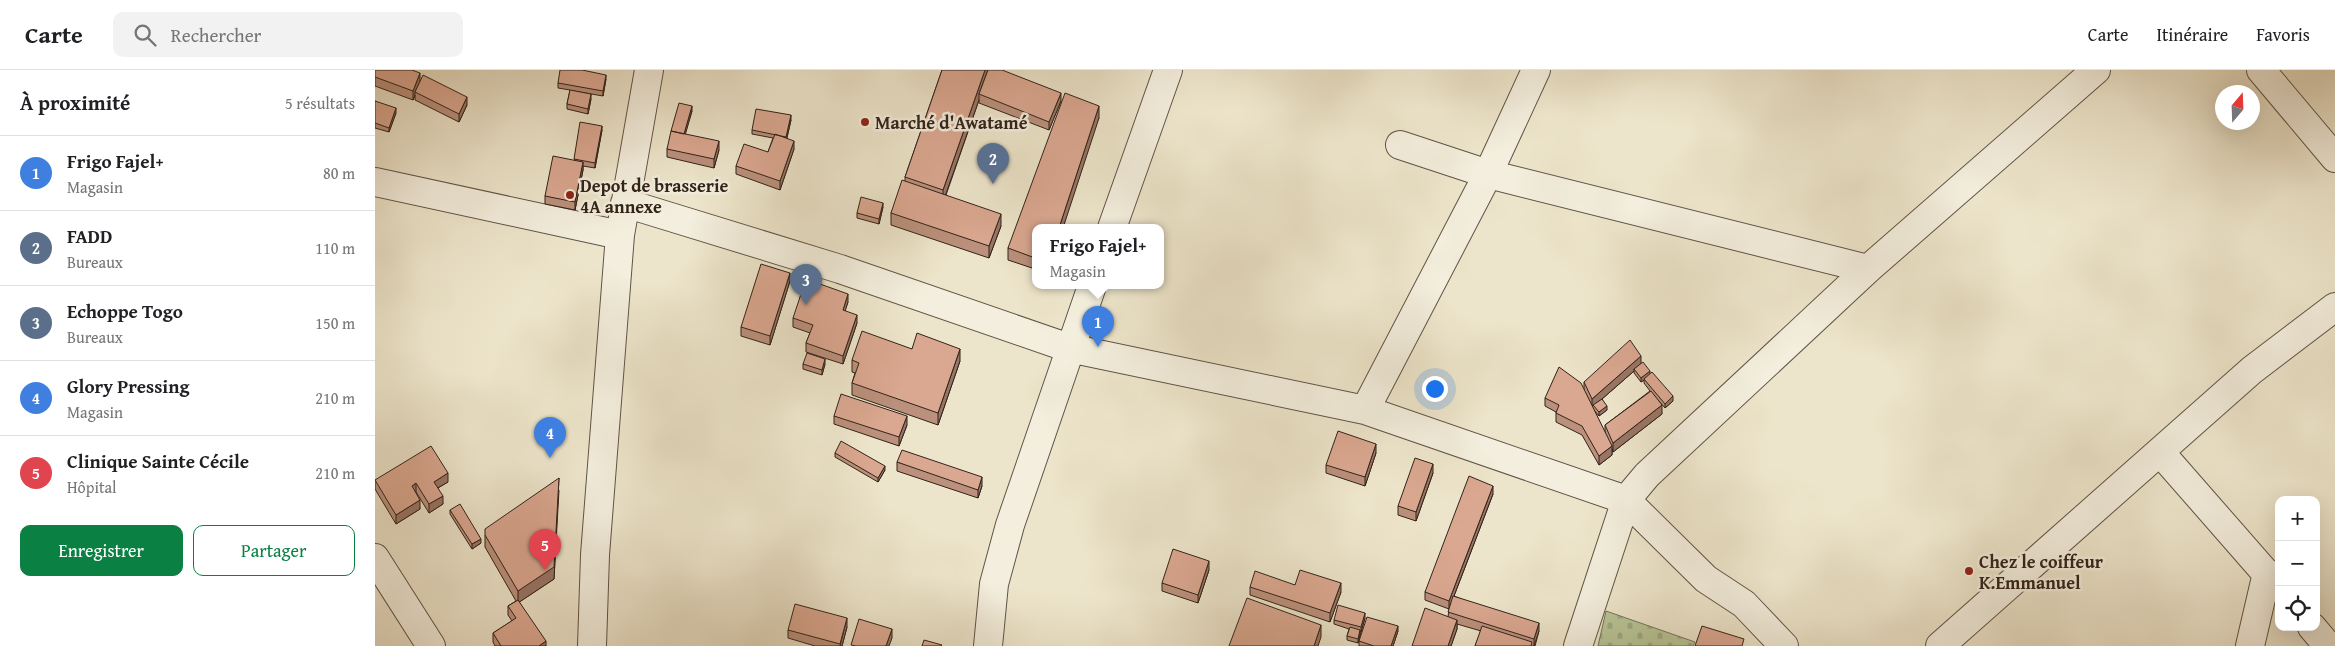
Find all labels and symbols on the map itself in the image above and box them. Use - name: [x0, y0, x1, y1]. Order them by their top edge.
- north arrow: [2215, 85, 2260, 130]
- place label: Marché d'Awatamé: [875, 109, 1028, 136]
- marker: Marché d'Awatamé: [859, 116, 871, 128]
- pin: 2: [977, 143, 1009, 184]
- place label: Depot de brasserie 4A annexe: [580, 172, 729, 220]
- marker: Depot de brasserie 4A annexe: [564, 189, 576, 201]
- pin: 3: [790, 264, 822, 305]
- pin: 1: [1082, 306, 1114, 347]
- your location: [1422, 376, 1448, 402]
- pin: 4: [534, 417, 566, 458]
- pin: 5: [529, 529, 561, 570]
- place label: Chez le coiffeur K.Emmanuel: [1979, 548, 2104, 596]
- marker: Chez le coiffeur K.Emmanuel: [1963, 565, 1975, 577]

